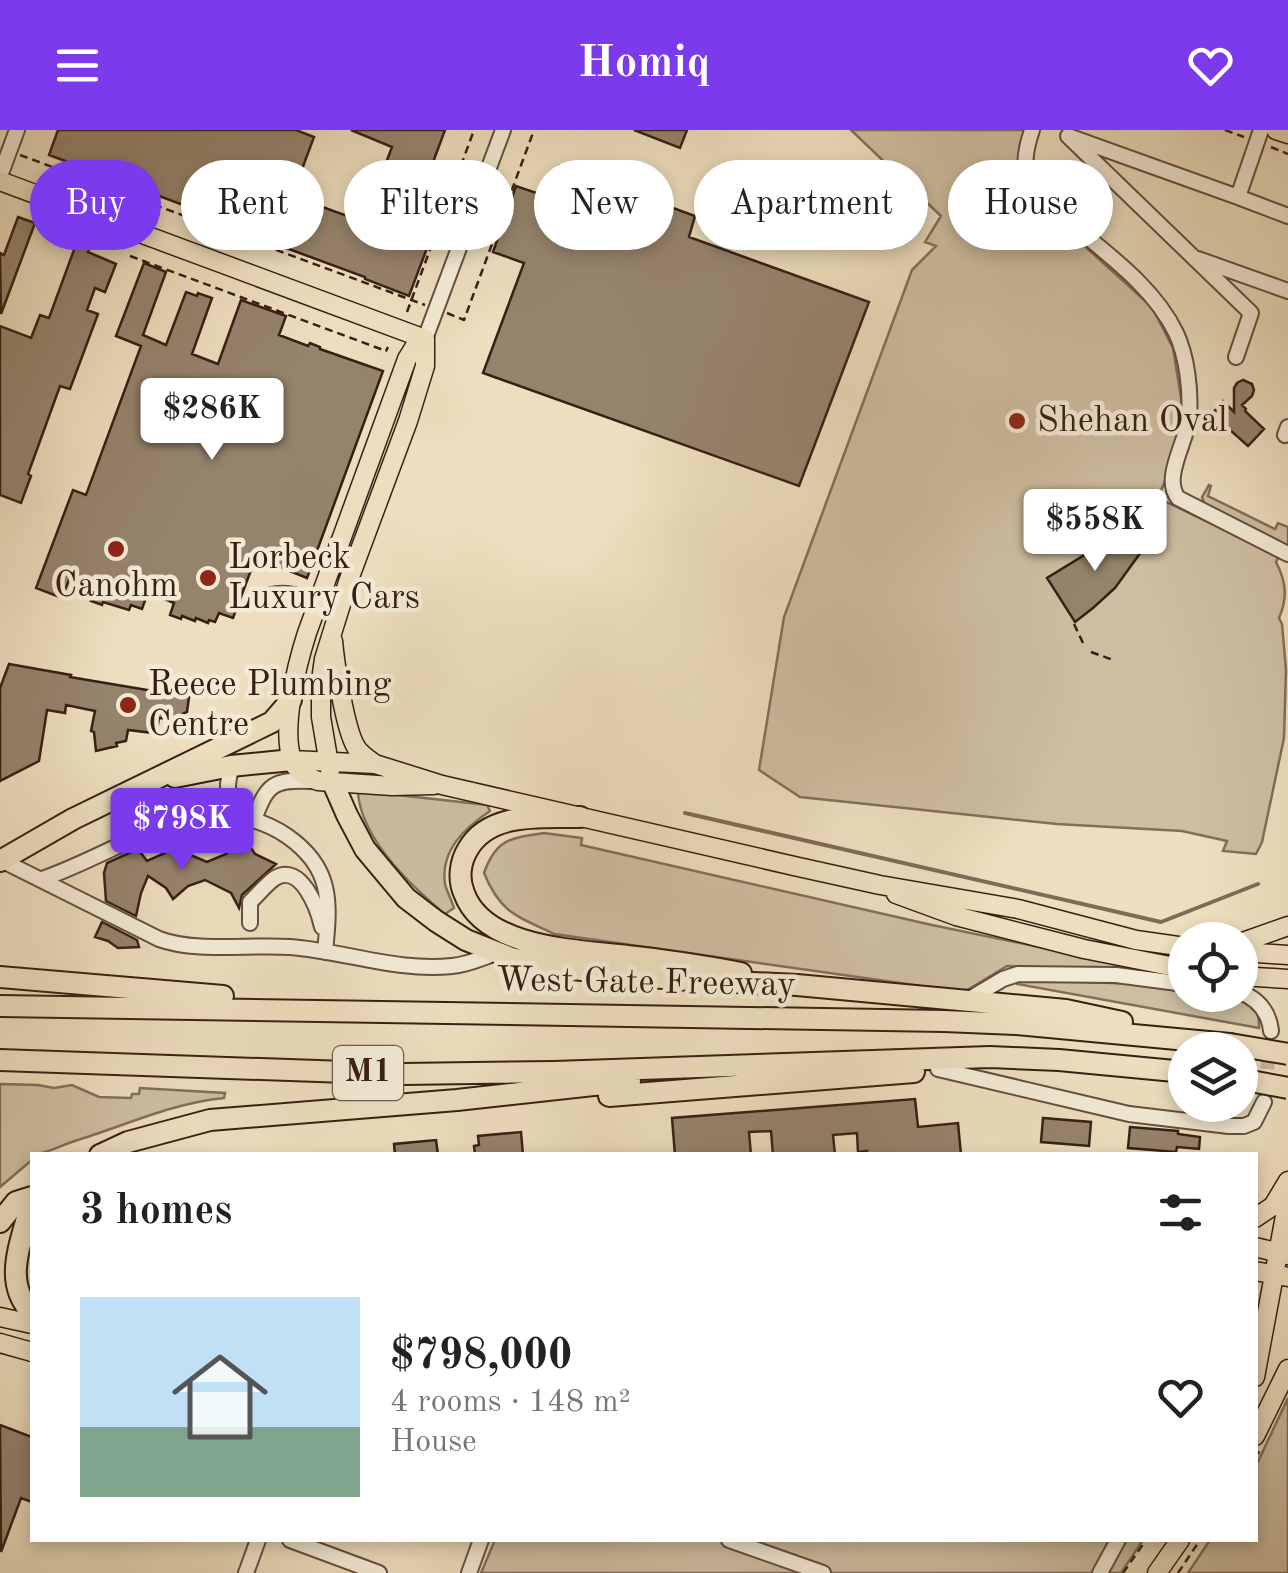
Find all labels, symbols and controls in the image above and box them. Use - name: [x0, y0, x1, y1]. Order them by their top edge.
- icon: menu: [50, 38, 105, 93]
- icon: heart: [1183, 38, 1238, 93]
- text: Homiq: [578, 42, 710, 87]
- chip: Buy: [30, 160, 161, 250]
- chip: Rent: [181, 160, 324, 250]
- chip: Filters: [344, 160, 514, 250]
- chip: New: [534, 160, 674, 250]
- chip: Apartment: [694, 160, 928, 250]
- chip: House: [948, 160, 1113, 250]
- pin: $286K: [142, 378, 282, 463]
- text: $286K: [163, 394, 261, 426]
- place label: Shehan Oval: [1037, 404, 1228, 439]
- marker: Shehan Oval: [1006, 410, 1028, 432]
- pin: $558K: [1025, 489, 1165, 574]
- text: $558K: [1046, 505, 1144, 537]
- marker: Canohm: [105, 538, 127, 560]
- place label: Lorbeck Luxury Cars: [228, 541, 420, 616]
- marker: Lorbeck Luxury Cars: [197, 567, 219, 589]
- place label: Canohm: [54, 569, 178, 604]
- place label: Reece Plumbing Centre: [148, 668, 391, 743]
- marker: Reece Plumbing Centre: [117, 694, 139, 716]
- pin: $798K: [112, 788, 252, 873]
- text: $798K: [133, 804, 231, 836]
- map controls: [1168, 922, 1258, 1122]
- button: locate: [1168, 922, 1258, 1012]
- street label: West Gate Freeway: [496, 963, 796, 1003]
- button: layers: [1168, 1032, 1258, 1122]
- road number: M1: [333, 1046, 403, 1100]
- icon: filters: [1153, 1185, 1208, 1240]
- text: 3 homes: [80, 1191, 232, 1233]
- text: $798,000: [390, 1336, 572, 1378]
- icon: home: [160, 1337, 280, 1457]
- icon: heart: [1153, 1370, 1208, 1425]
- text: 4 rooms · 148 m²: [390, 1387, 631, 1419]
- text: House: [390, 1427, 477, 1459]

